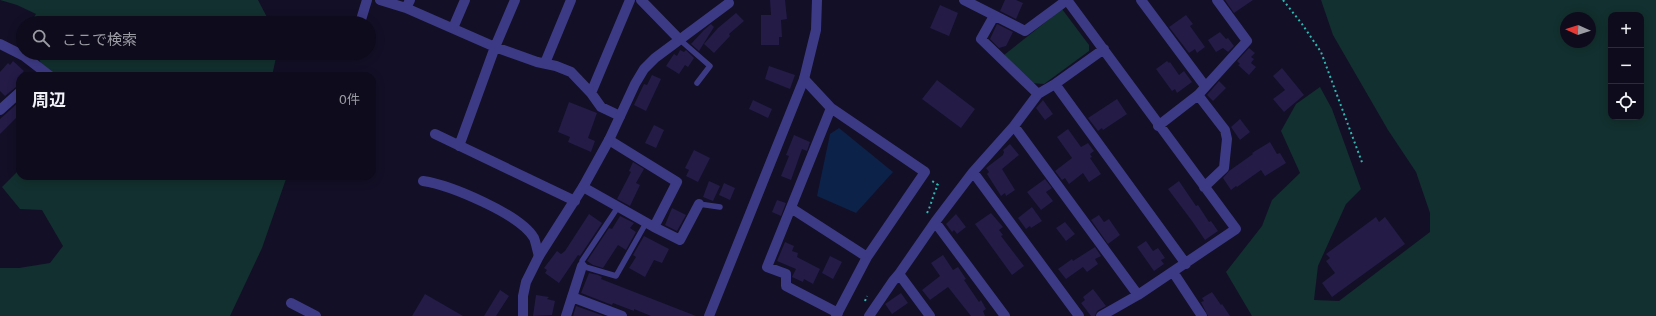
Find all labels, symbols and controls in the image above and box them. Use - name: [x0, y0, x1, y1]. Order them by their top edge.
- north arrow: [1560, 12, 1596, 48]
- map controls: [1608, 12, 1644, 120]
- button: +: [1608, 12, 1644, 48]
- search box: [16, 16, 376, 60]
- icon: search: [30, 27, 52, 49]
- text: ここで検索: [62, 31, 137, 49]
- button: −: [1608, 48, 1644, 84]
- button: locate: [1608, 84, 1644, 120]
- text: 周辺: [32, 90, 66, 110]
- text: 0件: [339, 92, 360, 107]

